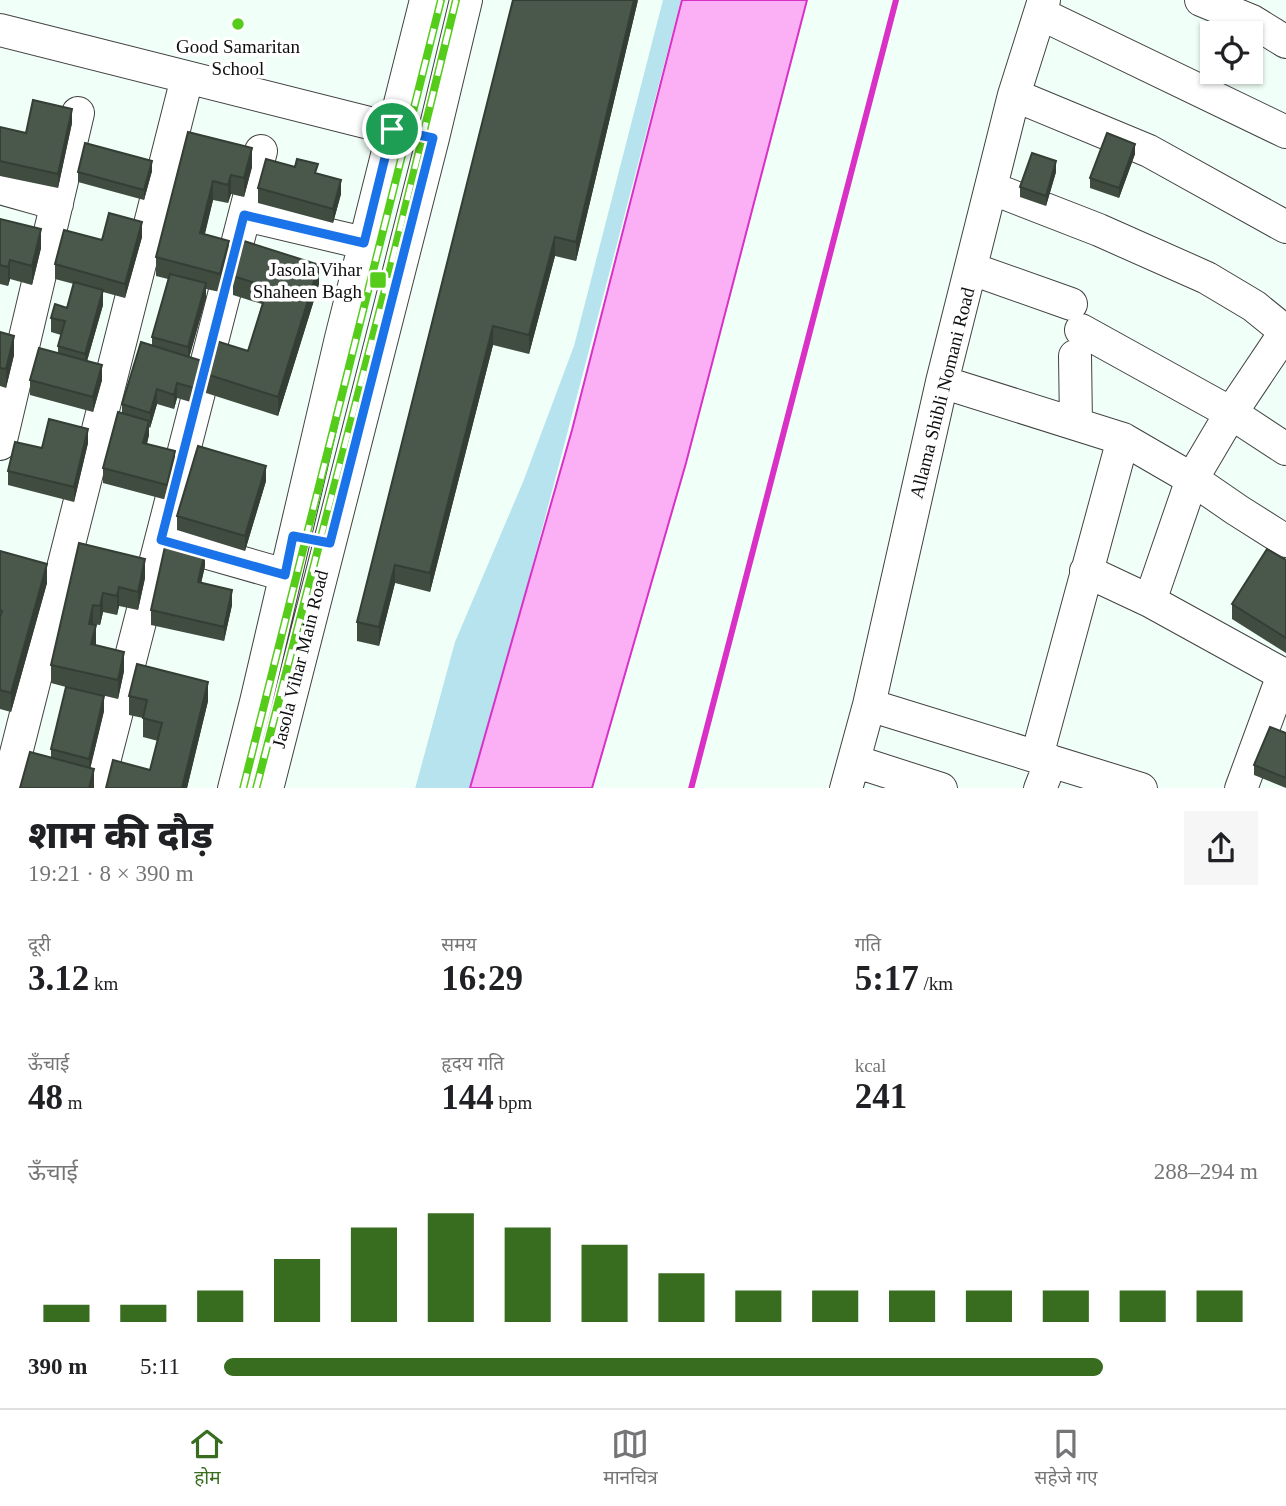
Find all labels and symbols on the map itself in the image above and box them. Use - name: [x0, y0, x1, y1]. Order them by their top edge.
- marker: Good Samaritan School: [230, 16, 246, 32]
- place label: Good Samaritan School: [176, 36, 300, 79]
- pin: [362, 99, 422, 159]
- place label: Jasola Vihar Shaheen Bagh: [253, 259, 363, 302]
- marker: Jasola Vihar Shaheen Bagh: [368, 270, 388, 290]
- street label: Allama Shibli Nomani Road: [906, 285, 979, 501]
- street label: Jasola Vihar Main Road: [268, 567, 332, 750]

